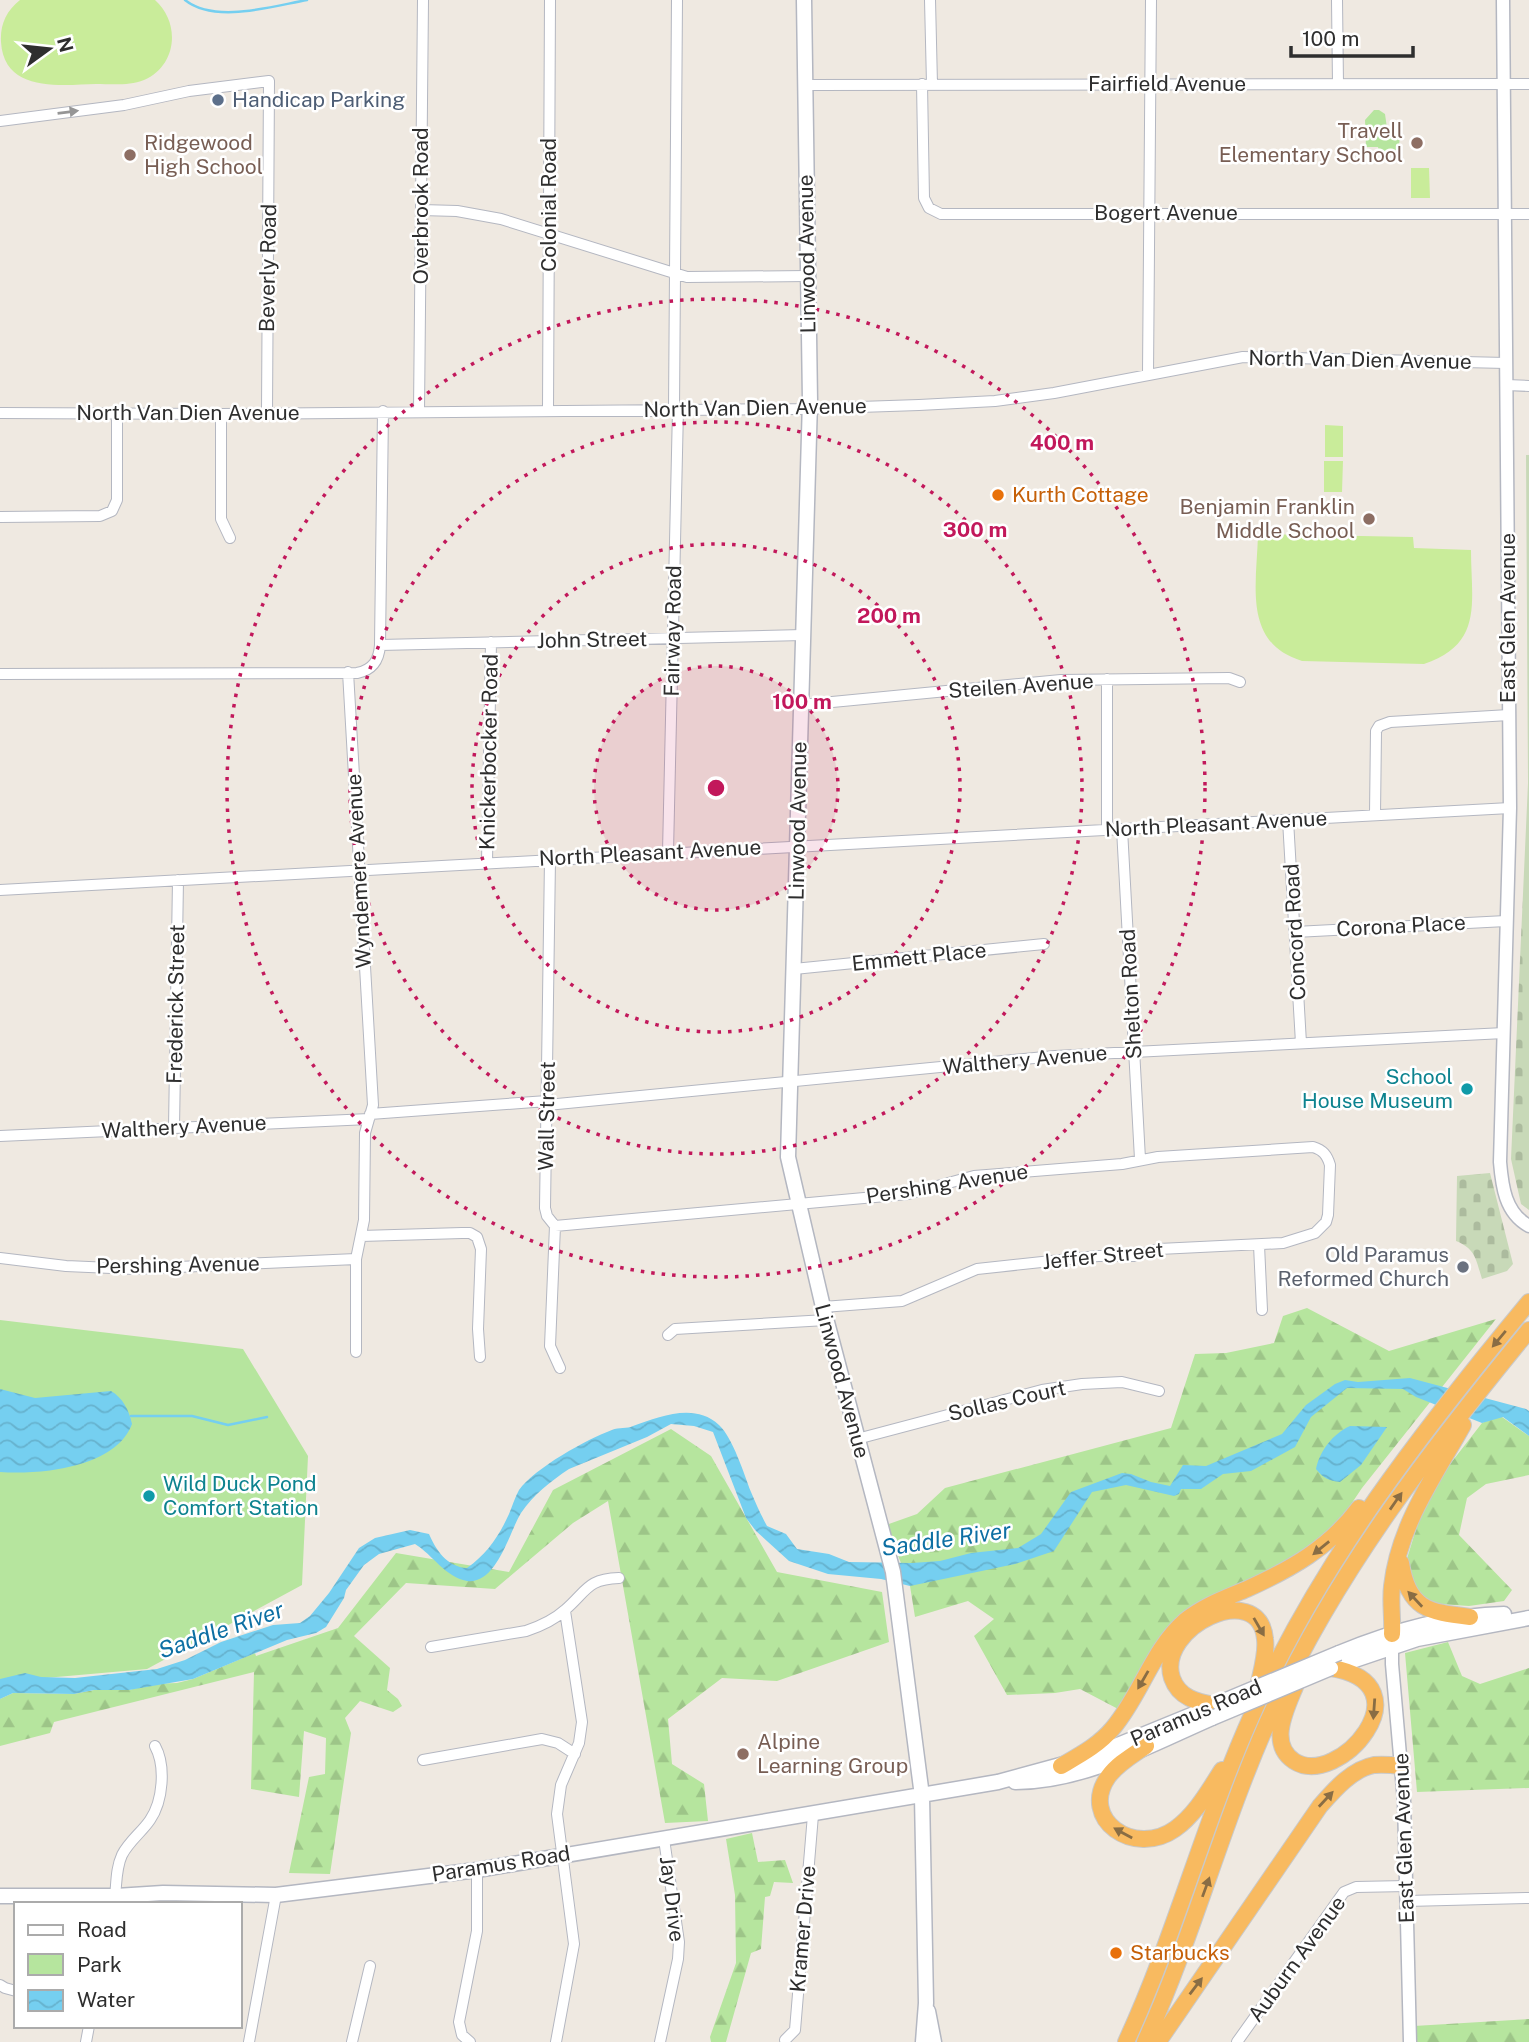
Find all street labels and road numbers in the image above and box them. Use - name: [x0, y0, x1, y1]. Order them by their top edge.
- street label: Fairfield Avenue: [1088, 71, 1246, 96]
- street label: Overbrook Road: [408, 128, 433, 284]
- street label: Colonial Road: [536, 138, 561, 272]
- street label: Linwood Avenue: [793, 174, 820, 334]
- street label: Bogert Avenue: [1094, 200, 1238, 225]
- street label: Beverly Road: [254, 204, 281, 332]
- street label: North Van Dien Avenue: [1248, 345, 1472, 374]
- street label: North Van Dien Avenue: [643, 393, 867, 422]
- street label: North Van Dien Avenue: [76, 400, 300, 425]
- street label: East Glen Avenue: [1495, 533, 1520, 703]
- street label: Fairway Road: [659, 565, 686, 697]
- street label: John Street: [536, 626, 648, 653]
- street label: Knickerbocker Road: [474, 654, 503, 850]
- street label: Steilen Avenue: [947, 668, 1095, 703]
- street label: Linwood Avenue: [784, 741, 811, 901]
- street label: Wyndemere Avenue: [341, 773, 376, 969]
- street label: North Pleasant Avenue: [1104, 805, 1328, 842]
- street label: North Pleasant Avenue: [538, 834, 762, 871]
- street label: Concord Road: [1278, 863, 1311, 1001]
- street label: Corona Place: [1336, 910, 1466, 941]
- street label: Frederick Street: [162, 924, 189, 1084]
- street label: Shelton Road: [1115, 928, 1146, 1060]
- street label: Emmett Place: [850, 937, 988, 976]
- street label: Walthery Avenue: [942, 1040, 1108, 1079]
- street label: Wall Street: [533, 1061, 560, 1171]
- street label: Walthery Avenue: [101, 1110, 267, 1143]
- street label: Pershing Avenue: [864, 1158, 1030, 1209]
- street label: Jeffer Street: [1041, 1237, 1165, 1274]
- street label: Pershing Avenue: [96, 1251, 260, 1278]
- street label: Linwood Avenue: [810, 1301, 875, 1461]
- street label: Sollas Court: [946, 1375, 1068, 1426]
- street label: Paramus Road: [1126, 1674, 1265, 1751]
- street label: East Glen Avenue: [1388, 1752, 1419, 1924]
- street label: Paramus Road: [430, 1840, 572, 1887]
- street label: Jay Drive: [655, 1855, 690, 1943]
- street label: Kramer Drive: [784, 1864, 821, 1993]
- street label: Auburn Avenue: [1243, 1891, 1351, 2027]

